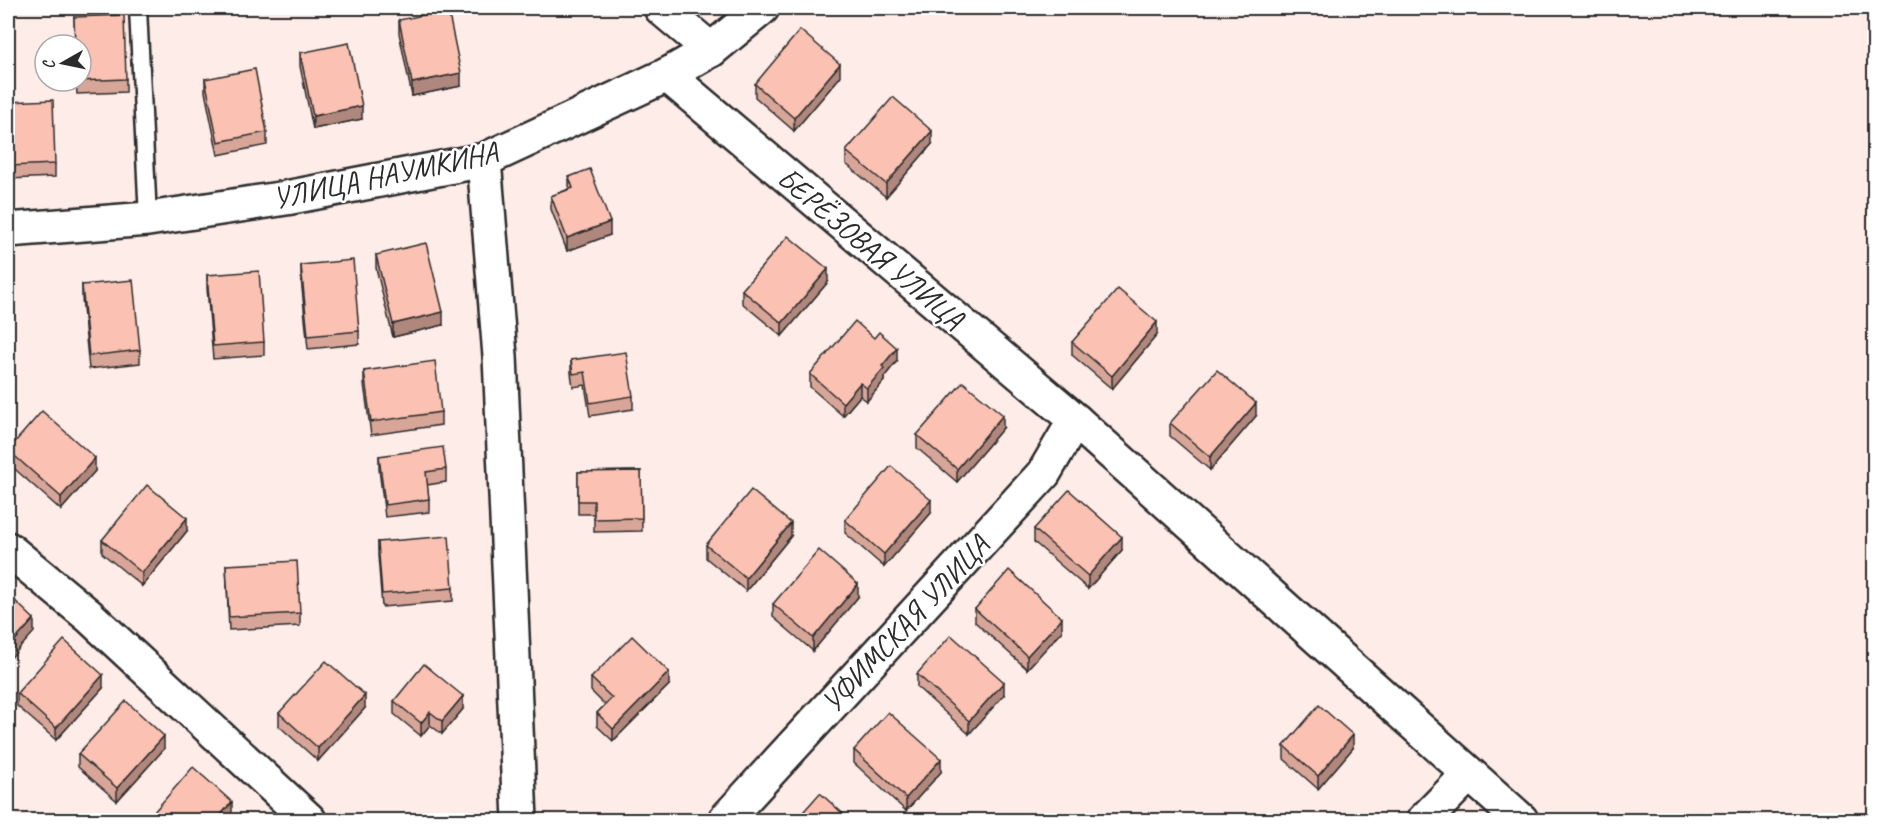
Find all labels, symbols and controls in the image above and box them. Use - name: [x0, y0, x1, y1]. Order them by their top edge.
- north arrow: [33, 33, 93, 93]
- text: С: [38, 58, 60, 71]
- street label: УЛИЦА НАУМКИНА: [269, 132, 503, 217]
- street label: БЕРЁЗОВАЯ УЛИЦА: [770, 159, 973, 338]
- street label: УФИМСКАЯ УЛИЦА: [813, 526, 998, 721]

